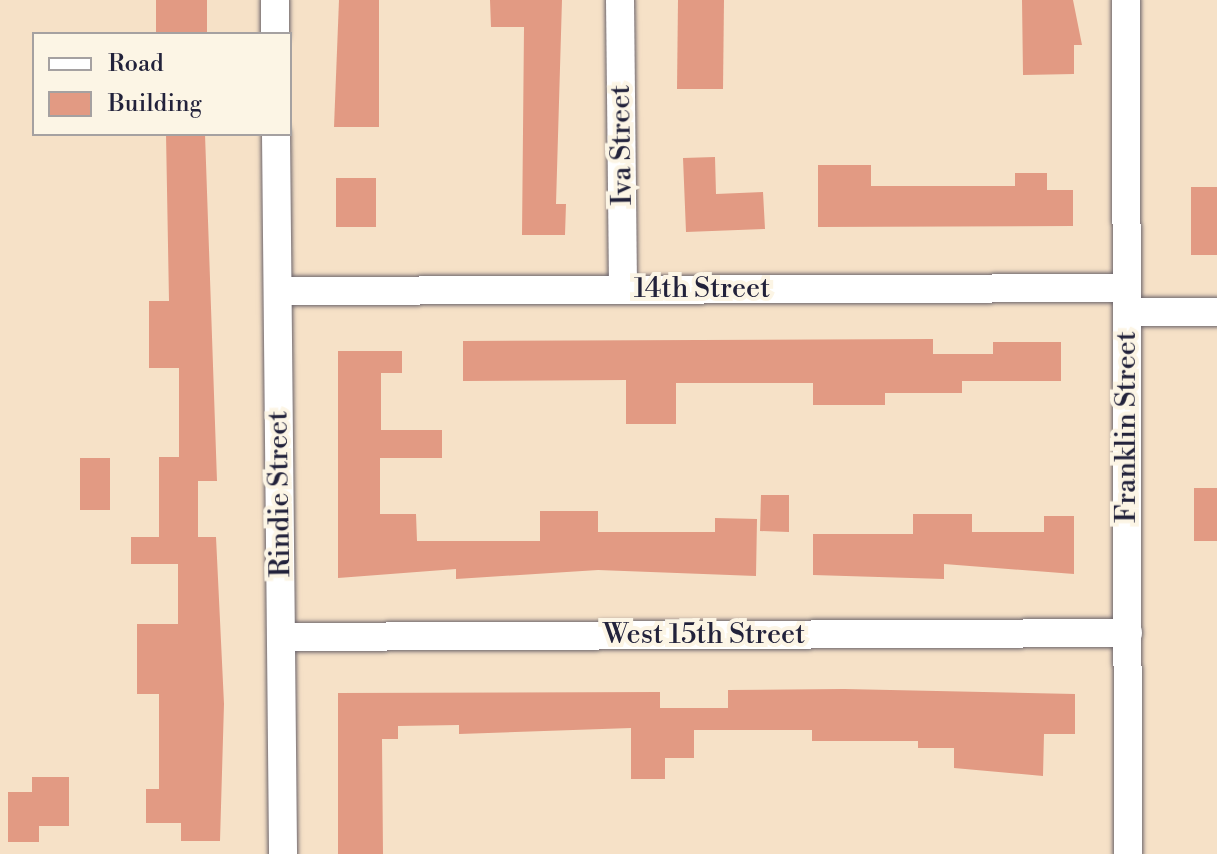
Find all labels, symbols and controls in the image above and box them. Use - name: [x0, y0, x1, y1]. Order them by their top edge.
- legend: [32, 32, 292, 136]
- text: Road: [108, 49, 164, 79]
- street label: Iva Street: [604, 85, 640, 205]
- text: Building: [108, 89, 202, 119]
- street label: 14th Street: [634, 272, 770, 306]
- street label: Franklin Street: [1110, 331, 1144, 523]
- street label: Rindie Street: [262, 411, 298, 577]
- street label: West 15th Street: [603, 618, 805, 652]

